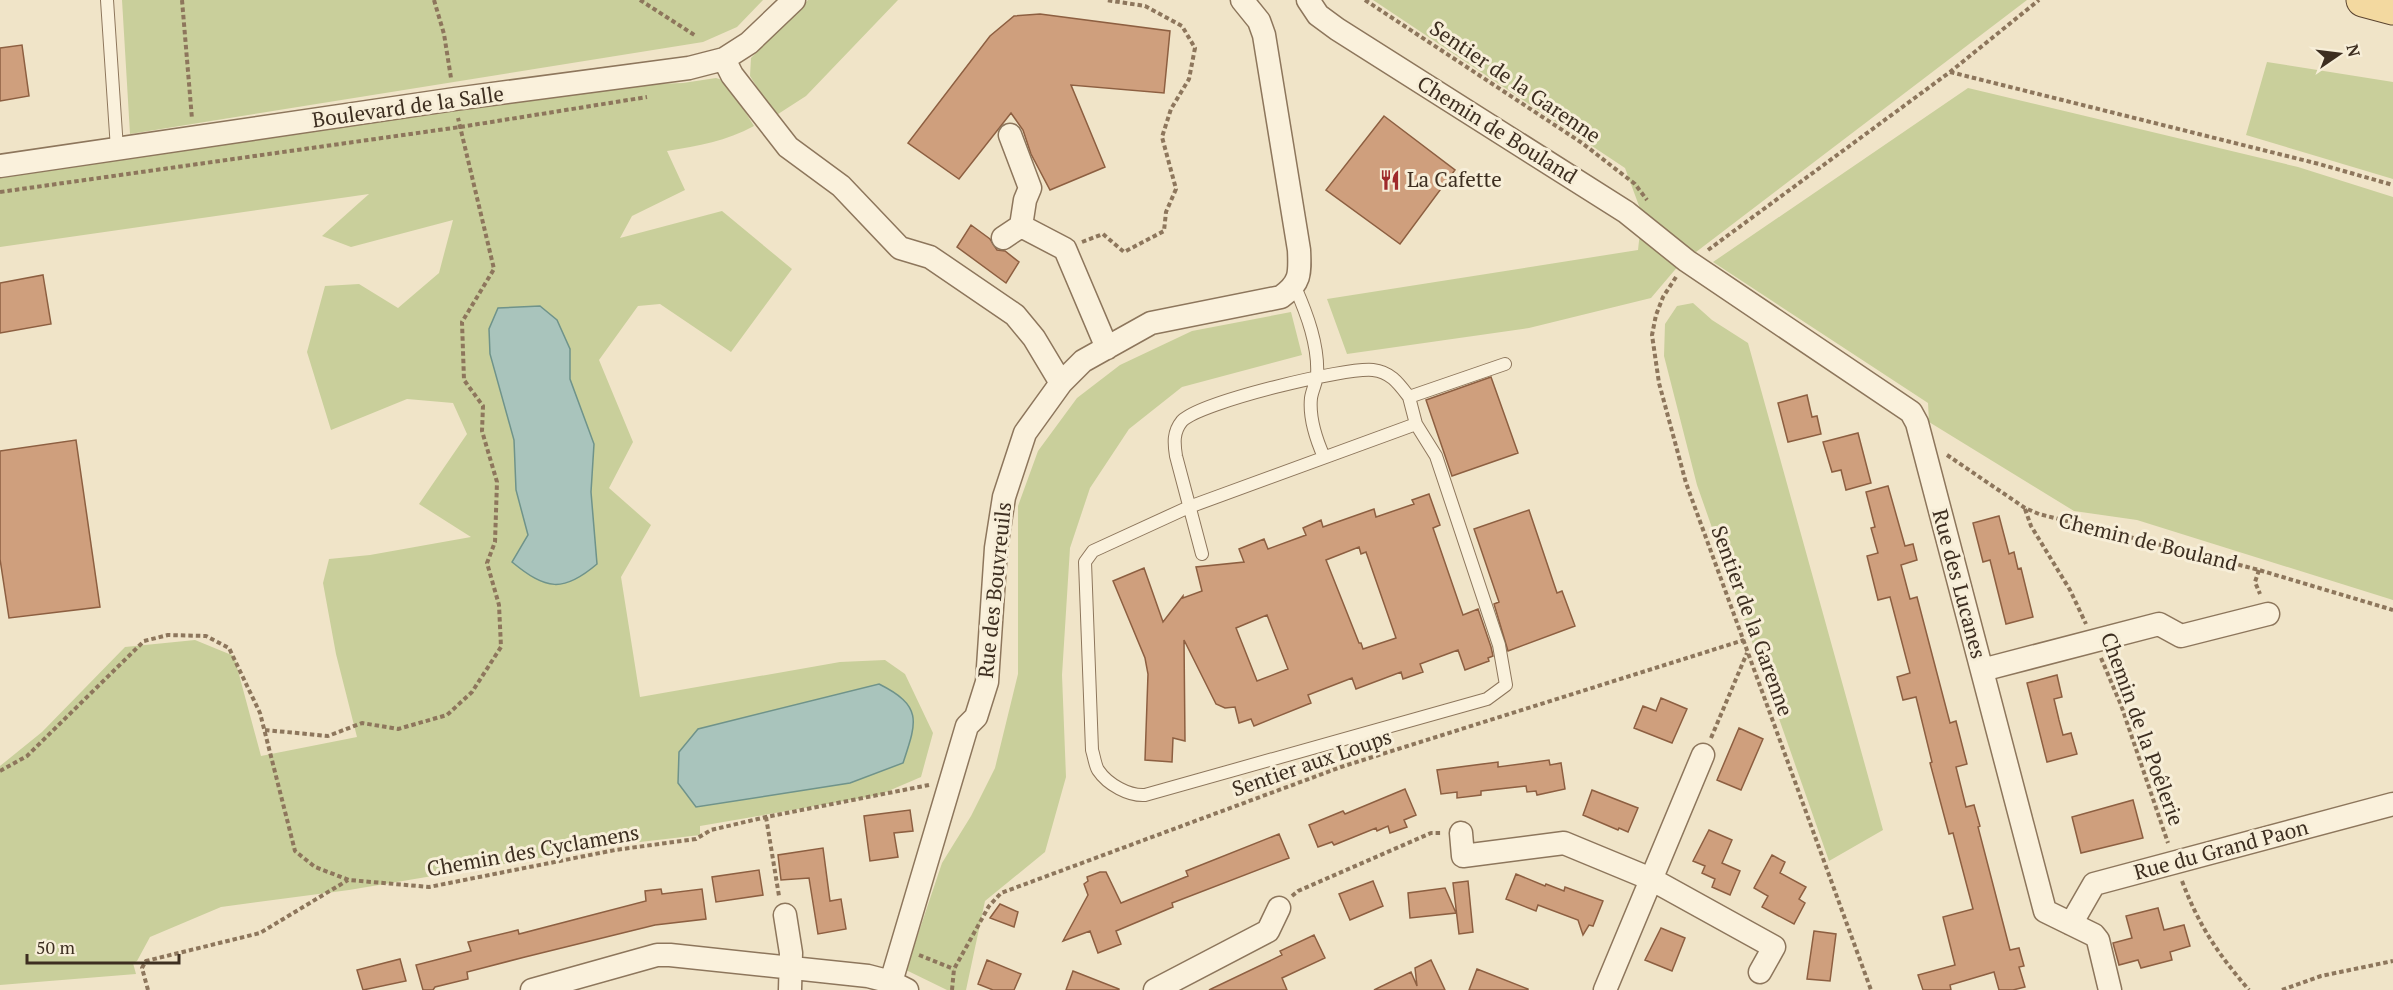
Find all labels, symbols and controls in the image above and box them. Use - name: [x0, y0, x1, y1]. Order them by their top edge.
- street label: Sentier de la Garenne: [1425, 13, 1607, 149]
- north arrow: [2309, 24, 2369, 84]
- text: N: [2341, 42, 2366, 59]
- street label: Chemin de Bouland: [1412, 69, 1583, 190]
- street label: Boulevard de la Salle: [310, 79, 506, 133]
- place label: La Cafette: [1407, 165, 1502, 193]
- restaurant icon: La Cafette: [1378, 168, 1402, 192]
- street label: Rue des Bouvreuils: [971, 500, 1017, 679]
- street label: Chemin de Bouland: [2056, 505, 2241, 577]
- street label: Rue des Lucanes: [1927, 506, 1993, 662]
- street label: Sentier de la Garenne: [1705, 522, 1800, 720]
- street label: Chemin de la Poêlerie: [2095, 628, 2191, 829]
- street label: Sentier aux Loups: [1228, 722, 1395, 802]
- street label: Rue du Grand Paon: [2130, 812, 2312, 886]
- street label: Chemin des Cyclamens: [425, 818, 641, 882]
- scale bar: [27, 927, 178, 965]
- text: 50 m: [36, 935, 76, 959]

